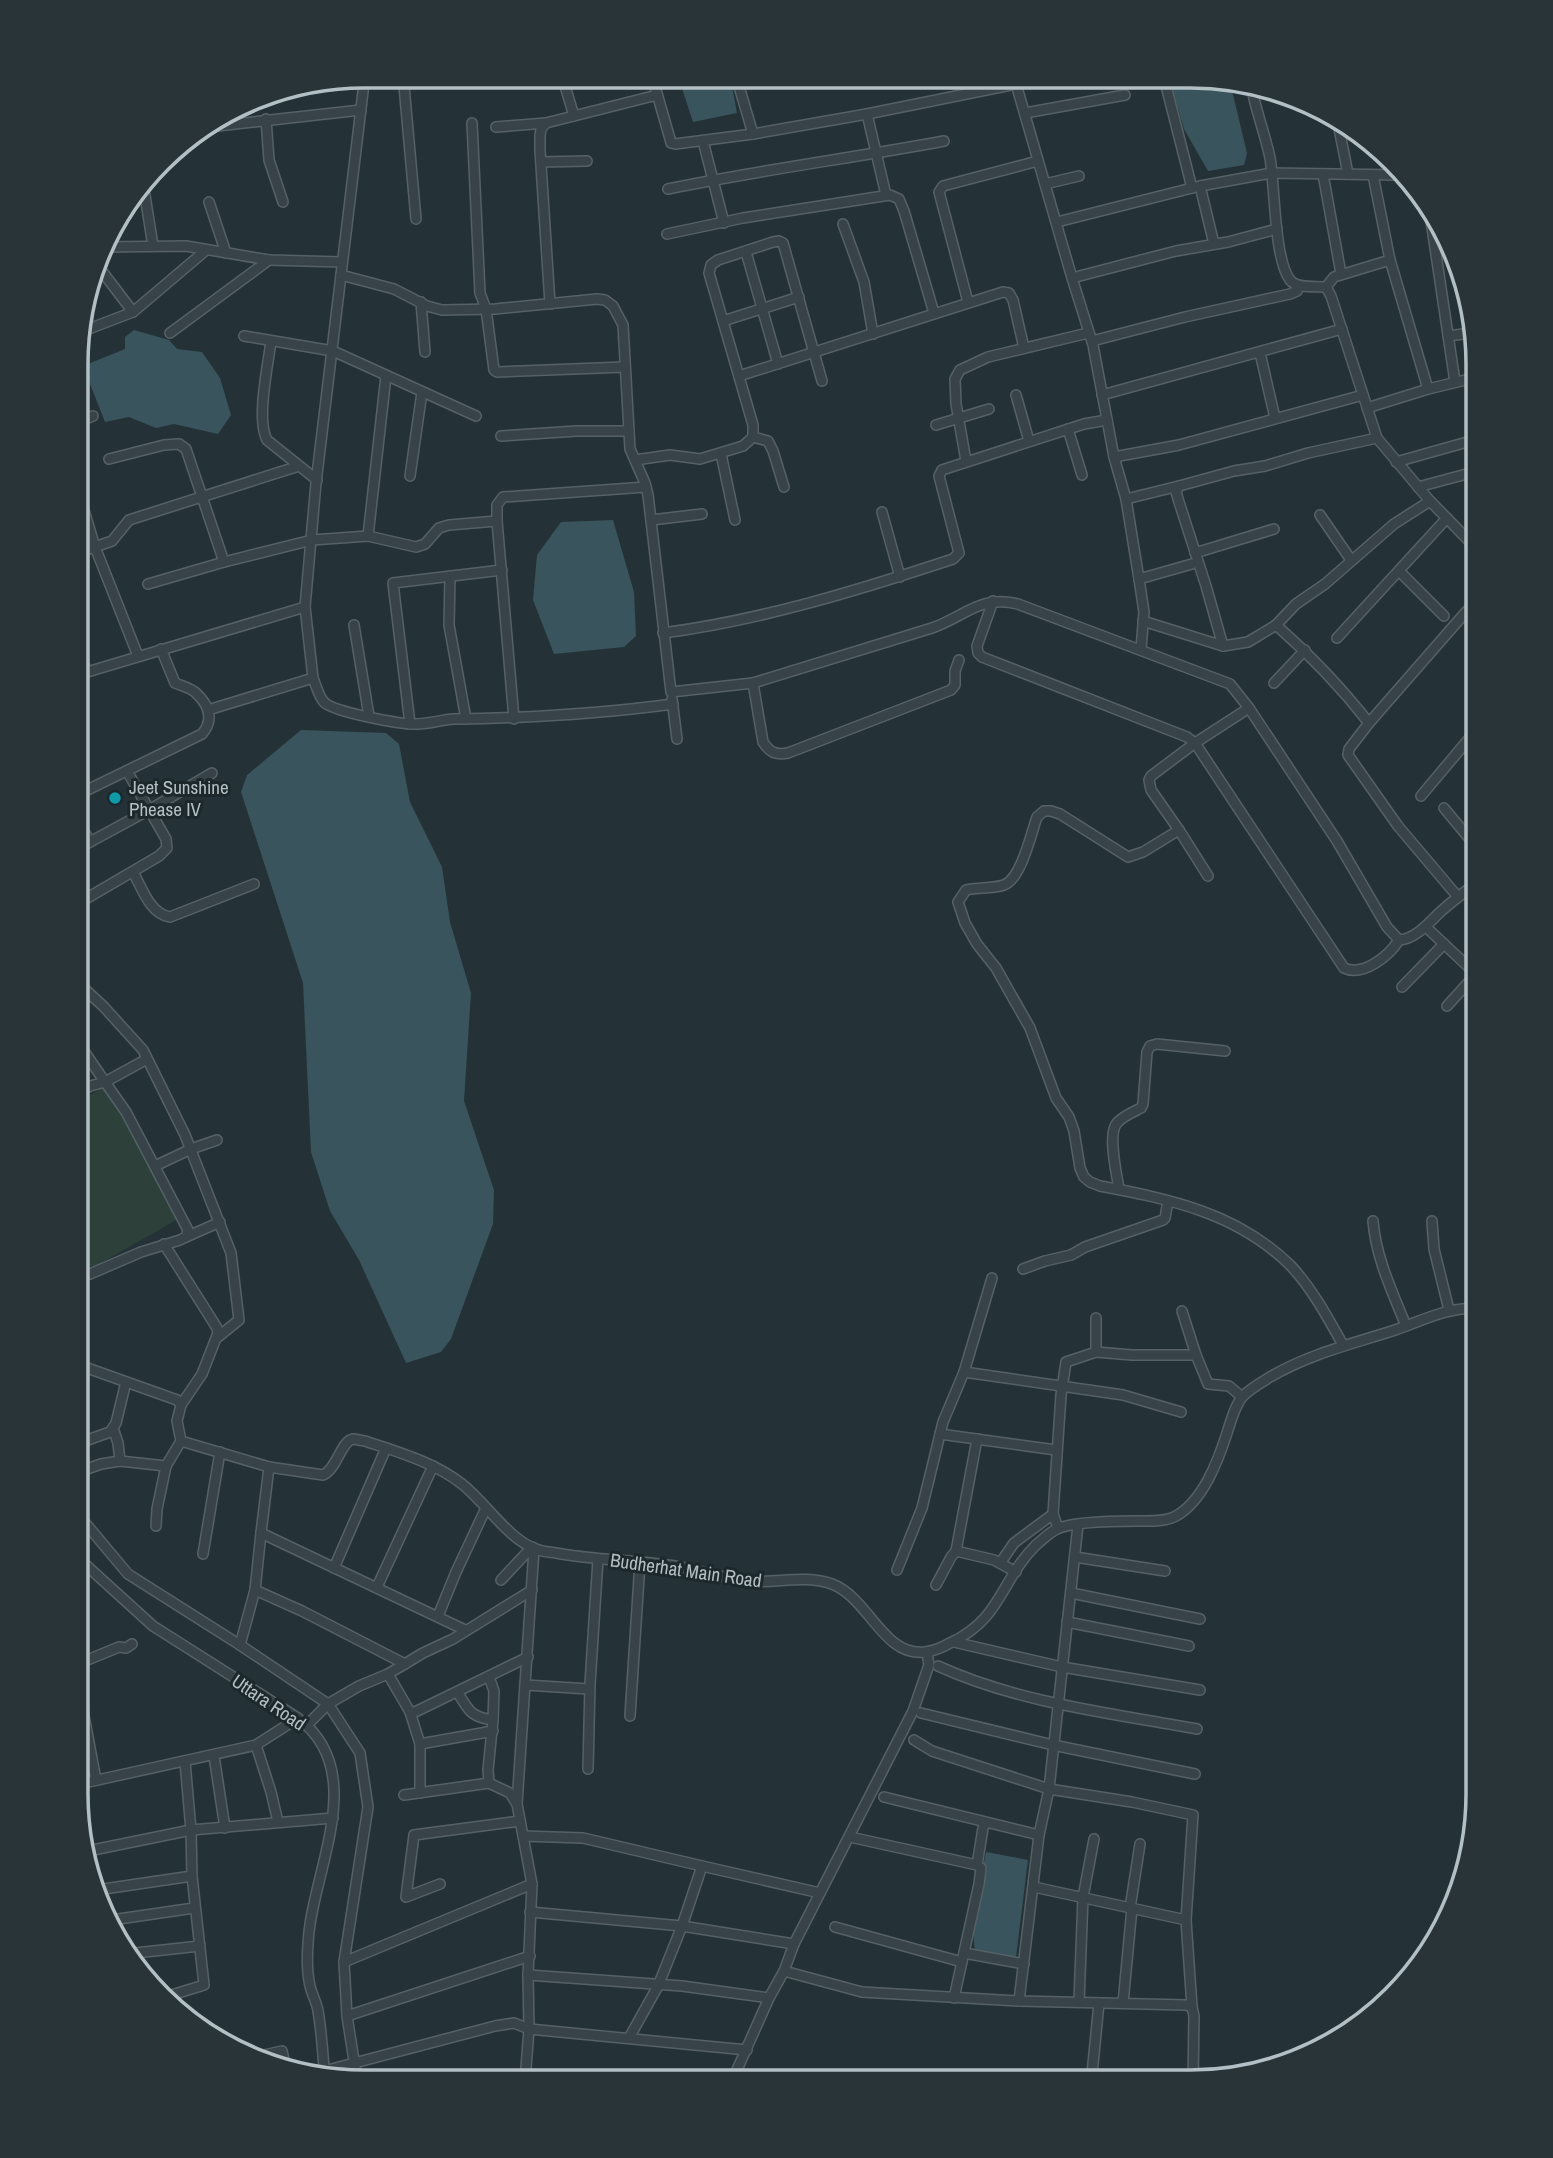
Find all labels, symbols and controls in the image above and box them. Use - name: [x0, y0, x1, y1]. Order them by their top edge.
- place label: Jeet Sunshine Phease IV: [129, 774, 229, 822]
- marker: Jeet Sunshine Phease IV: [107, 790, 123, 806]
- street label: Budherhat Main Road: [609, 1547, 763, 1593]
- street label: Uttara Road: [227, 1668, 311, 1736]

